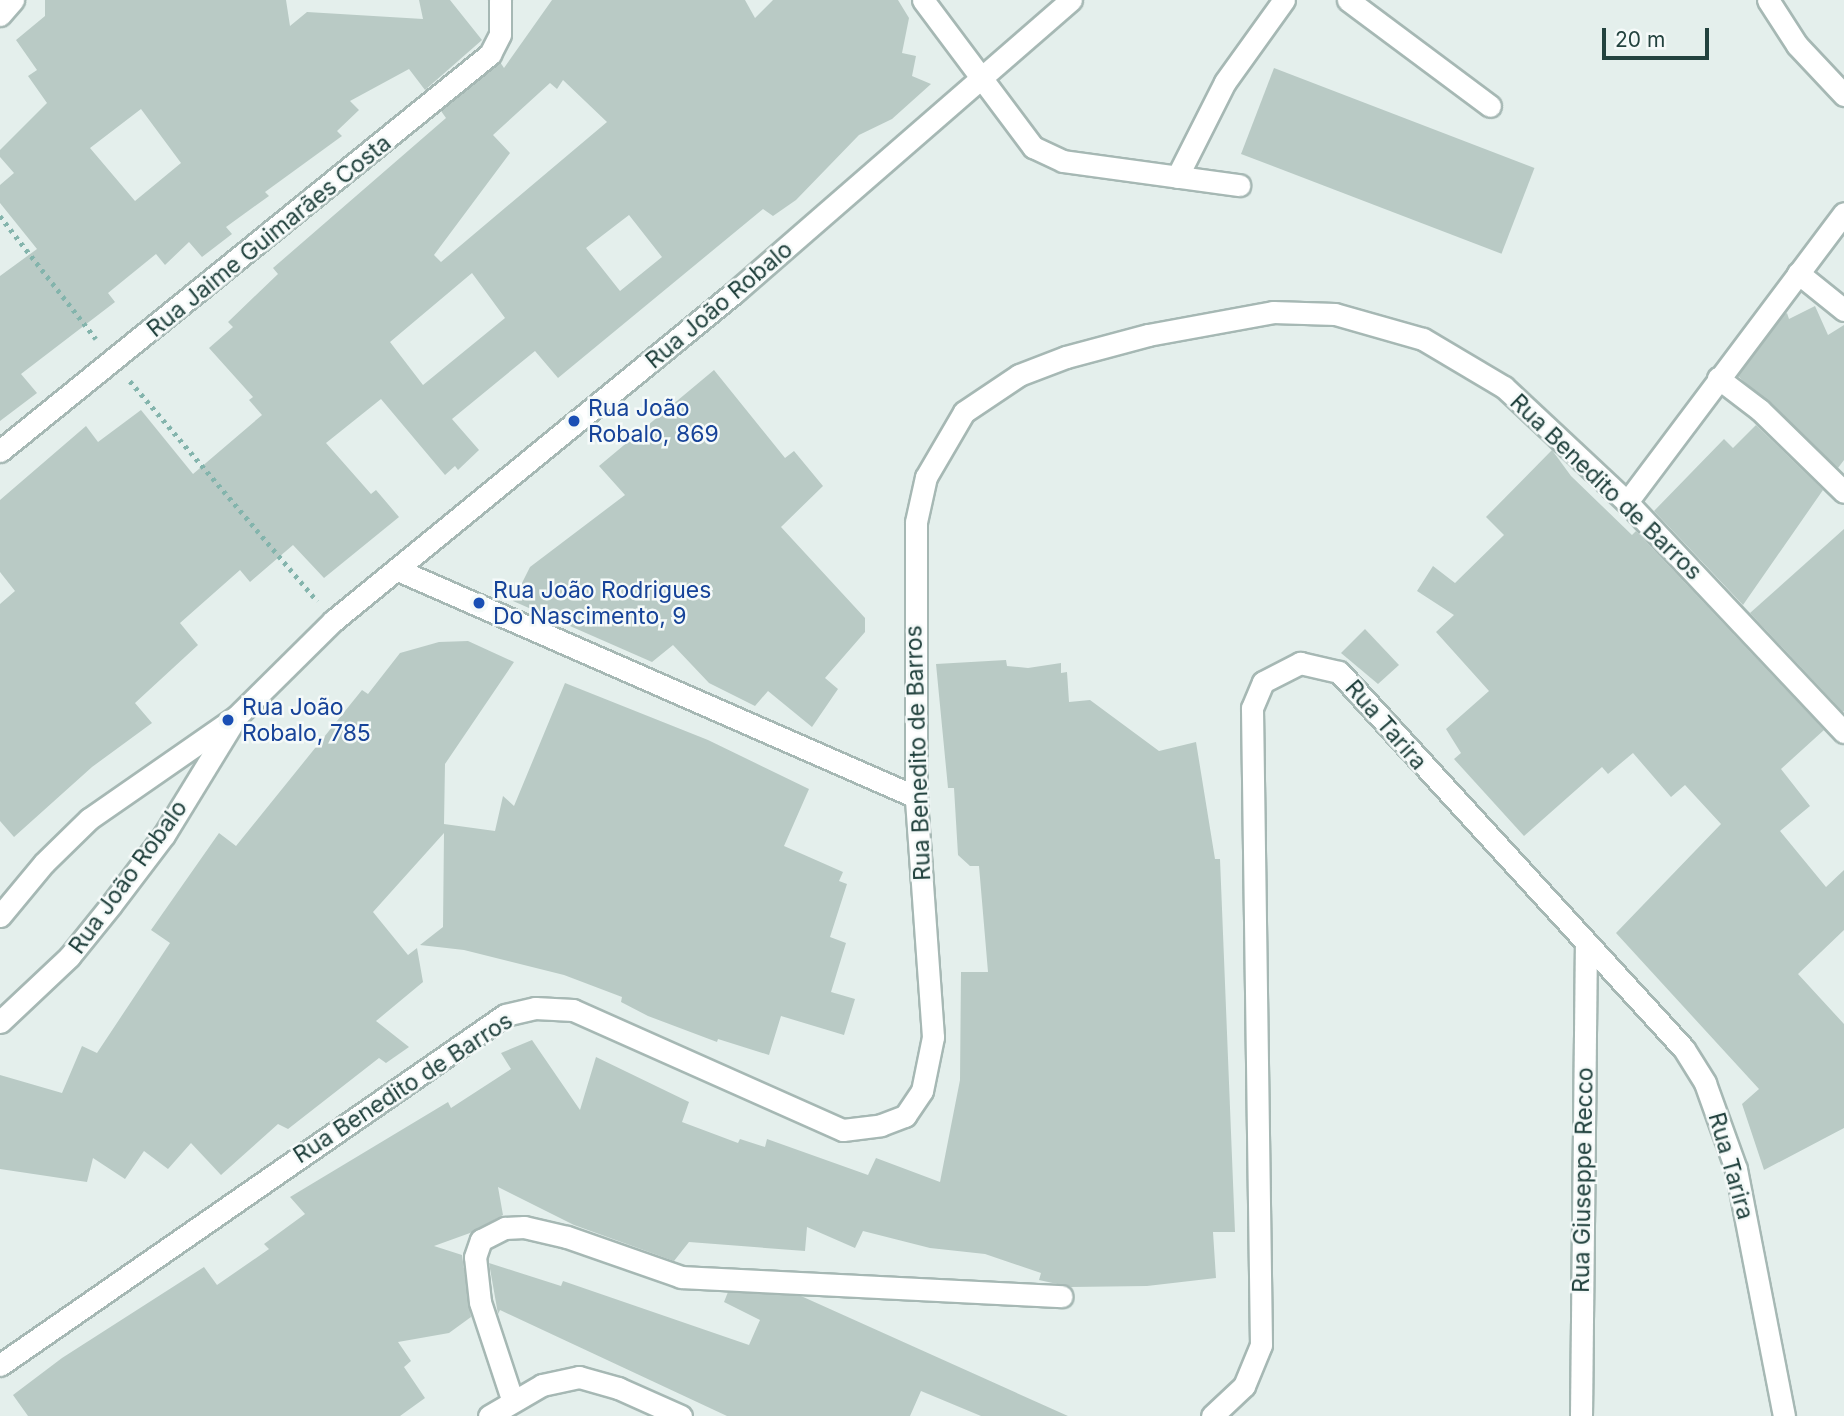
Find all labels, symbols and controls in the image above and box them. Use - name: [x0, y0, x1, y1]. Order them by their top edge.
- scale bar: [1606, 14, 1713, 58]
- text: 20 m: [1615, 27, 1665, 52]
- street label: Rua Jaime Guimarães Costa: [142, 129, 396, 343]
- street label: Rua João Robalo: [640, 236, 798, 374]
- street label: Rua Benedito de Barros: [1504, 388, 1708, 586]
- place label: Rua João Robalo, 869: [588, 394, 719, 448]
- marker: Rua João Robalo, 869: [566, 413, 582, 429]
- place label: Rua João Rodrigues Do Nascimento, 9: [493, 576, 711, 630]
- marker: Rua João Rodrigues Do Nascimento, 9: [471, 595, 487, 611]
- street label: Rua Benedito de Barros: [900, 625, 936, 881]
- street label: Rua Tarira: [1339, 674, 1433, 776]
- place label: Rua João Robalo, 785: [242, 693, 371, 747]
- marker: Rua João Robalo, 785: [220, 712, 236, 728]
- street label: Rua João Robalo: [63, 795, 193, 959]
- street label: Rua Benedito de Barros: [288, 1007, 518, 1169]
- street label: Rua Giuseppe Recco: [1567, 1067, 1599, 1293]
- street label: Rua Tarira: [1703, 1109, 1759, 1223]

